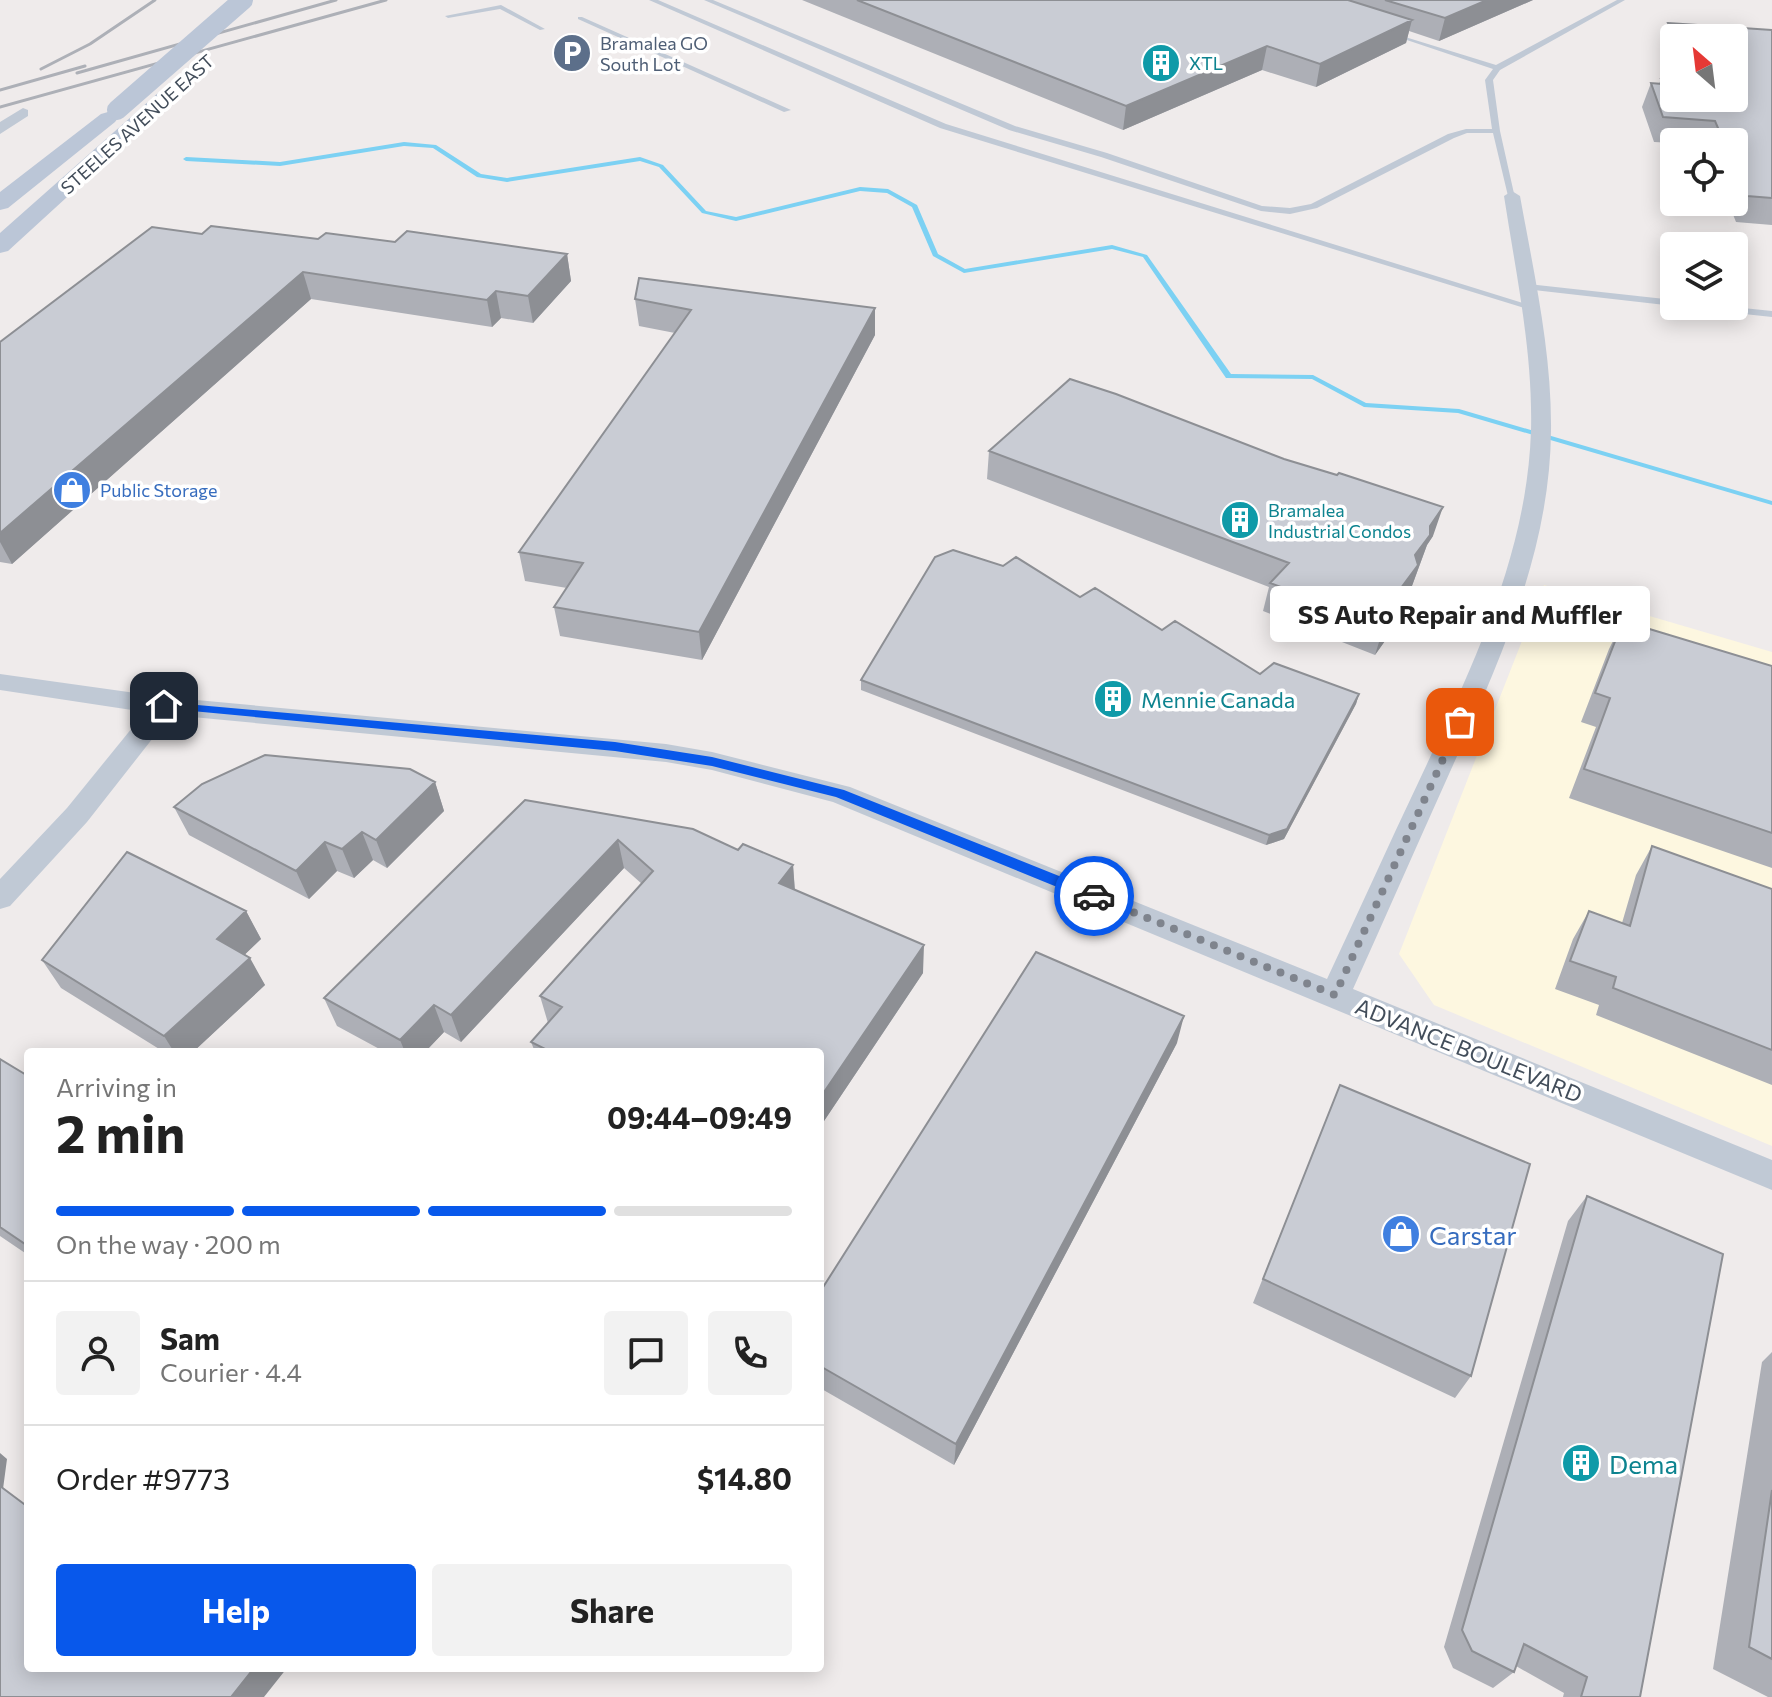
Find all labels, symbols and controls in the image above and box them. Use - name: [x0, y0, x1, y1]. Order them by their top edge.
- north arrow: [1660, 24, 1748, 112]
- map controls: [1660, 24, 1748, 320]
- parking icon: Bramalea GO South Lot: [551, 32, 593, 74]
- place label: Bramalea GO South Lot: [600, 32, 708, 75]
- building icon: XTL: [1140, 42, 1182, 84]
- street label: STEELES AVENUE EAST: [56, 50, 218, 198]
- place label: XTL: [1189, 52, 1223, 74]
- button: locate: [1660, 128, 1748, 216]
- button: layers: [1660, 232, 1748, 320]
- shop icon: Public Storage: [51, 469, 93, 511]
- place label: Public Storage: [100, 479, 217, 501]
- building icon: Bramalea Industrial Condos: [1219, 499, 1261, 541]
- place label: Bramalea Industrial Condos: [1268, 499, 1411, 542]
- callout: SS Auto Repair and Muffler: [1270, 586, 1650, 642]
- text: SS Auto Repair and Muffler: [1298, 598, 1622, 629]
- pin: [130, 672, 198, 740]
- building icon: Mennie Canada: [1092, 678, 1134, 720]
- icon: home: [142, 684, 186, 728]
- place label: Mennie Canada: [1141, 686, 1295, 713]
- pin: [1426, 688, 1494, 756]
- icon: bag: [1438, 700, 1482, 744]
- courier: [1054, 856, 1134, 936]
- icon: car: [1072, 874, 1116, 918]
- street label: ADVANCE BOULEVARD: [1352, 992, 1586, 1108]
- text: Arriving in: [56, 1071, 177, 1102]
- text: 09:44–09:49: [607, 1098, 792, 1135]
- text: 2 min: [56, 1100, 185, 1164]
- shop icon: Carstar: [1380, 1213, 1422, 1255]
- place label: Carstar: [1429, 1219, 1517, 1250]
- text: On the way · 200 m: [56, 1228, 281, 1259]
- button: person: [56, 1311, 140, 1395]
- button: chat: [604, 1311, 688, 1395]
- button: phone: [708, 1311, 792, 1395]
- text: Sam: [160, 1319, 220, 1356]
- text: Courier · 4.4: [160, 1356, 302, 1387]
- building icon: Dema: [1560, 1442, 1602, 1484]
- place label: Dema: [1609, 1448, 1678, 1479]
- text: Order #9773: [56, 1459, 230, 1496]
- text: $14.80: [697, 1459, 792, 1496]
- button: Help: [56, 1564, 416, 1656]
- button: Share: [432, 1564, 792, 1656]

